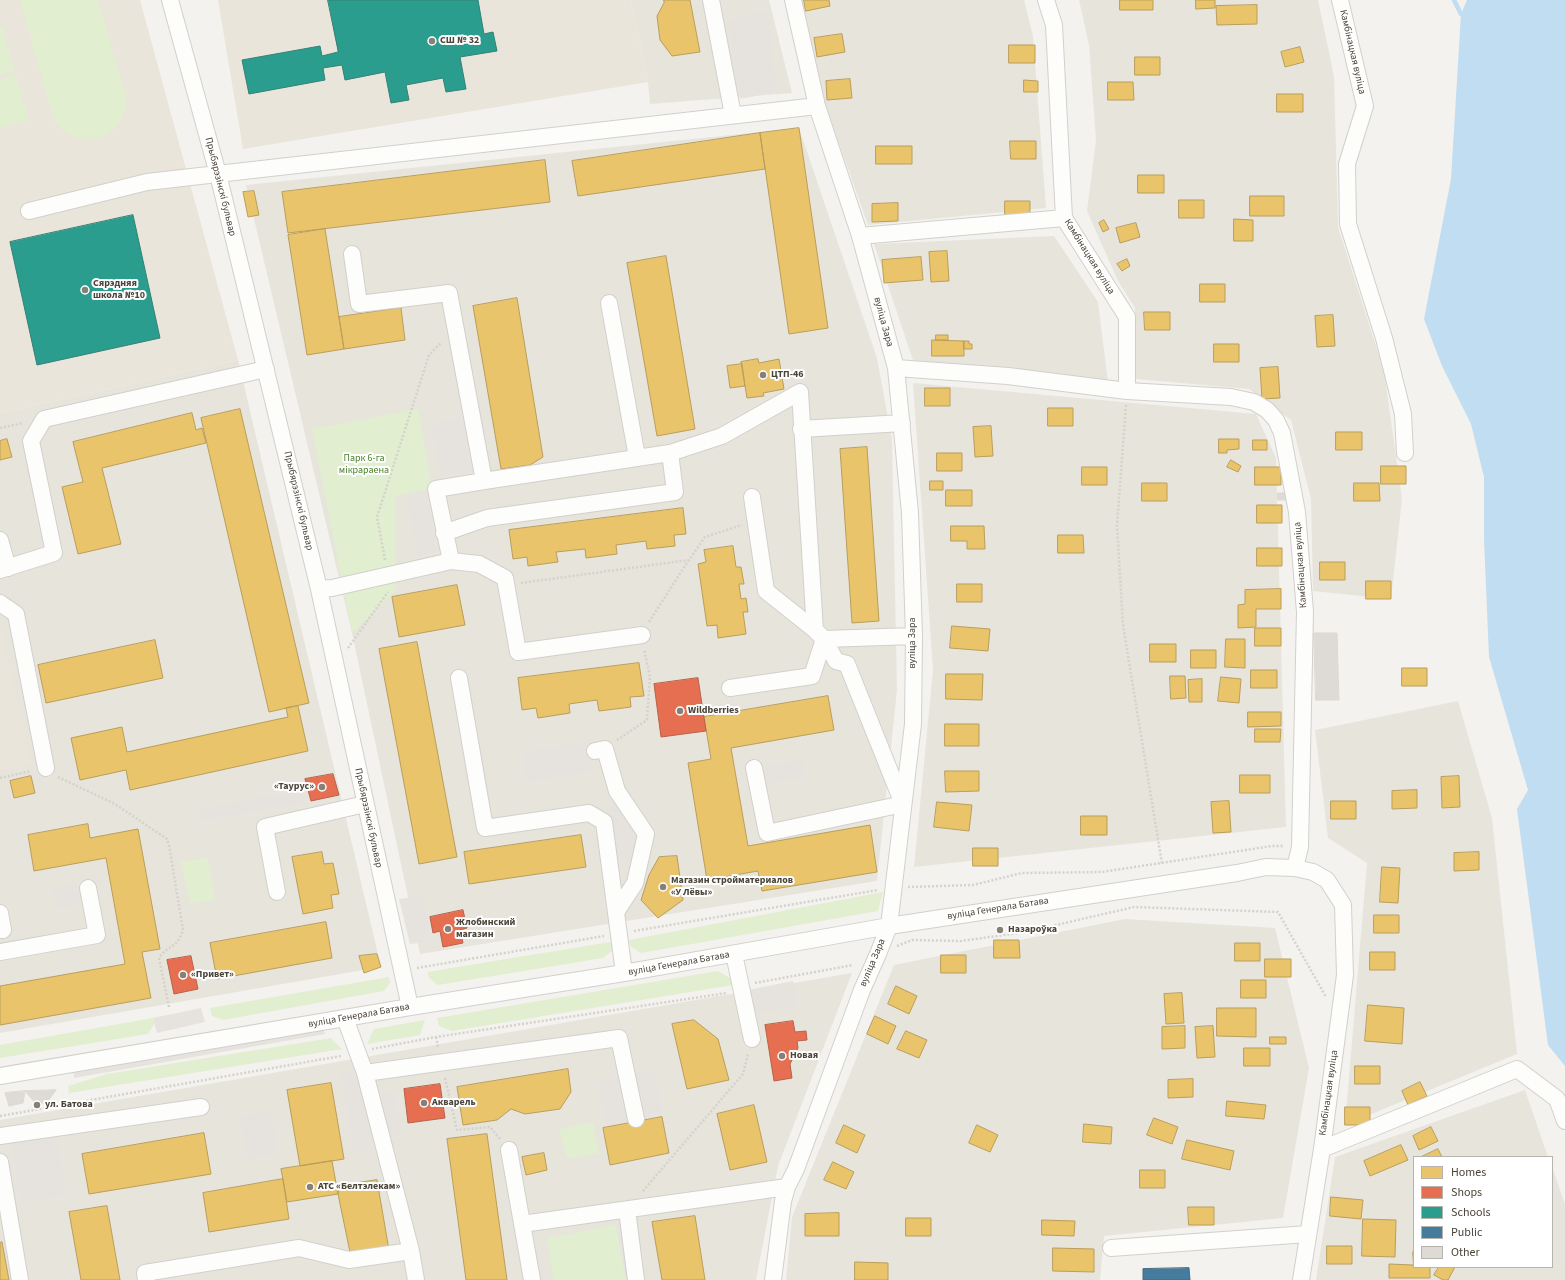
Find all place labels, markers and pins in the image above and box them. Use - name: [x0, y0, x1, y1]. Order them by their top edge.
- place label: СШ № 32: [440, 35, 479, 47]
- marker: СШ № 32: [427, 36, 437, 46]
- place label: Сярэдняя школа №10: [93, 278, 145, 302]
- marker: Сярэдняя школа №10: [80, 285, 90, 295]
- place label: ЦТП-46: [771, 369, 804, 381]
- marker: ЦТП-46: [758, 370, 768, 380]
- place label: Wildberries: [688, 705, 739, 717]
- marker: Wildberries: [675, 706, 685, 716]
- place label: «Таурус»: [274, 781, 314, 793]
- marker: «Таурус»: [317, 782, 327, 792]
- place label: Магазин стройматериалов «У Лёвы»: [671, 875, 793, 898]
- marker: Магазин стройматериалов «У Лёвы»: [658, 882, 668, 892]
- place label: Жлобинский магазин: [456, 917, 515, 940]
- marker: Жлобинский магазин: [443, 924, 453, 934]
- place label: Назароўка: [1008, 924, 1057, 936]
- marker: Назароўка: [995, 925, 1005, 935]
- place label: «Привет»: [191, 969, 234, 981]
- marker: «Привет»: [178, 970, 188, 980]
- place label: Новая: [790, 1050, 818, 1062]
- marker: Новая: [777, 1051, 787, 1061]
- place label: Акварель: [432, 1097, 476, 1109]
- marker: Акварель: [419, 1098, 429, 1108]
- place label: ул. Батова: [45, 1099, 93, 1111]
- marker: ул. Батова: [32, 1100, 42, 1110]
- place label: АТС «Белтэлекам»: [318, 1181, 400, 1193]
- marker: АТС «Белтэлекам»: [305, 1182, 315, 1192]

